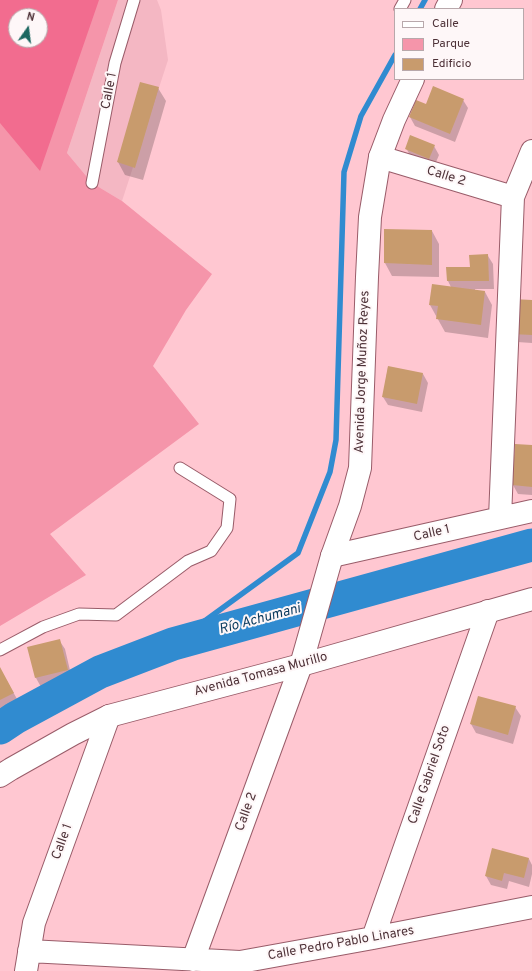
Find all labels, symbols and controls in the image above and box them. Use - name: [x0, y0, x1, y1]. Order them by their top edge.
- north arrow: [8, 8, 48, 48]
- legend: [394, 8, 524, 80]
- text: N: [25, 10, 36, 25]
- text: Calle: [432, 16, 459, 32]
- text: Parque: [432, 36, 470, 52]
- text: Edificio: [432, 56, 471, 72]
- street label: Calle 1: [99, 71, 121, 111]
- street label: Calle 2: [425, 164, 467, 190]
- street label: Avenida Jorge Muñoz Reyes: [352, 290, 374, 454]
- street label: Calle 1: [412, 522, 452, 546]
- water label: Río Achumani: [217, 601, 303, 639]
- street label: Avenida Tomasa Murillo: [193, 650, 329, 700]
- street label: Calle Gabriel Soto: [406, 723, 454, 827]
- street label: Calle 2: [233, 791, 261, 833]
- street label: Calle 1: [49, 822, 77, 862]
- street label: Calle Pedro Pablo Linares: [267, 923, 415, 965]

